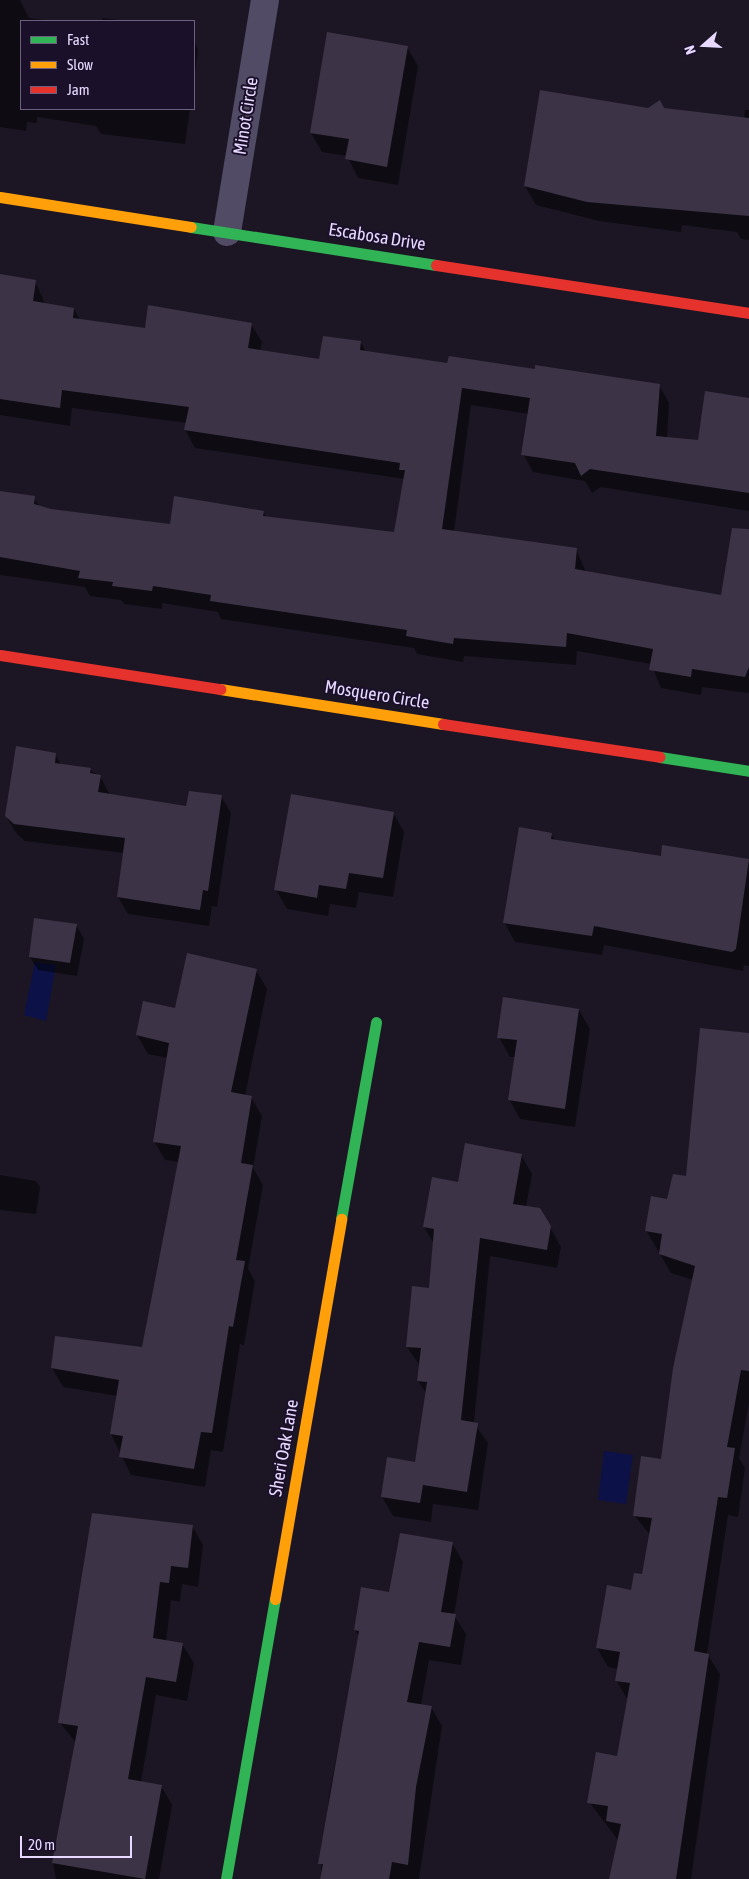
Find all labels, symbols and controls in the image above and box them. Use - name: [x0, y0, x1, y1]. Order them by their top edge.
- legend: [20, 20, 195, 110]
- north arrow: [679, 20, 729, 70]
- text: Fast: [67, 31, 89, 48]
- text: N: [681, 43, 699, 56]
- text: Slow: [67, 56, 93, 73]
- street label: Minot Circle: [229, 76, 263, 156]
- text: Jam: [67, 81, 90, 98]
- street label: Escabosa Drive: [327, 219, 427, 255]
- street label: Mosquero Circle: [323, 676, 431, 714]
- street label: Sheri Oak Lane: [265, 1398, 303, 1498]
- scale bar: [22, 1826, 135, 1858]
- text: 20 m: [28, 1836, 55, 1853]

